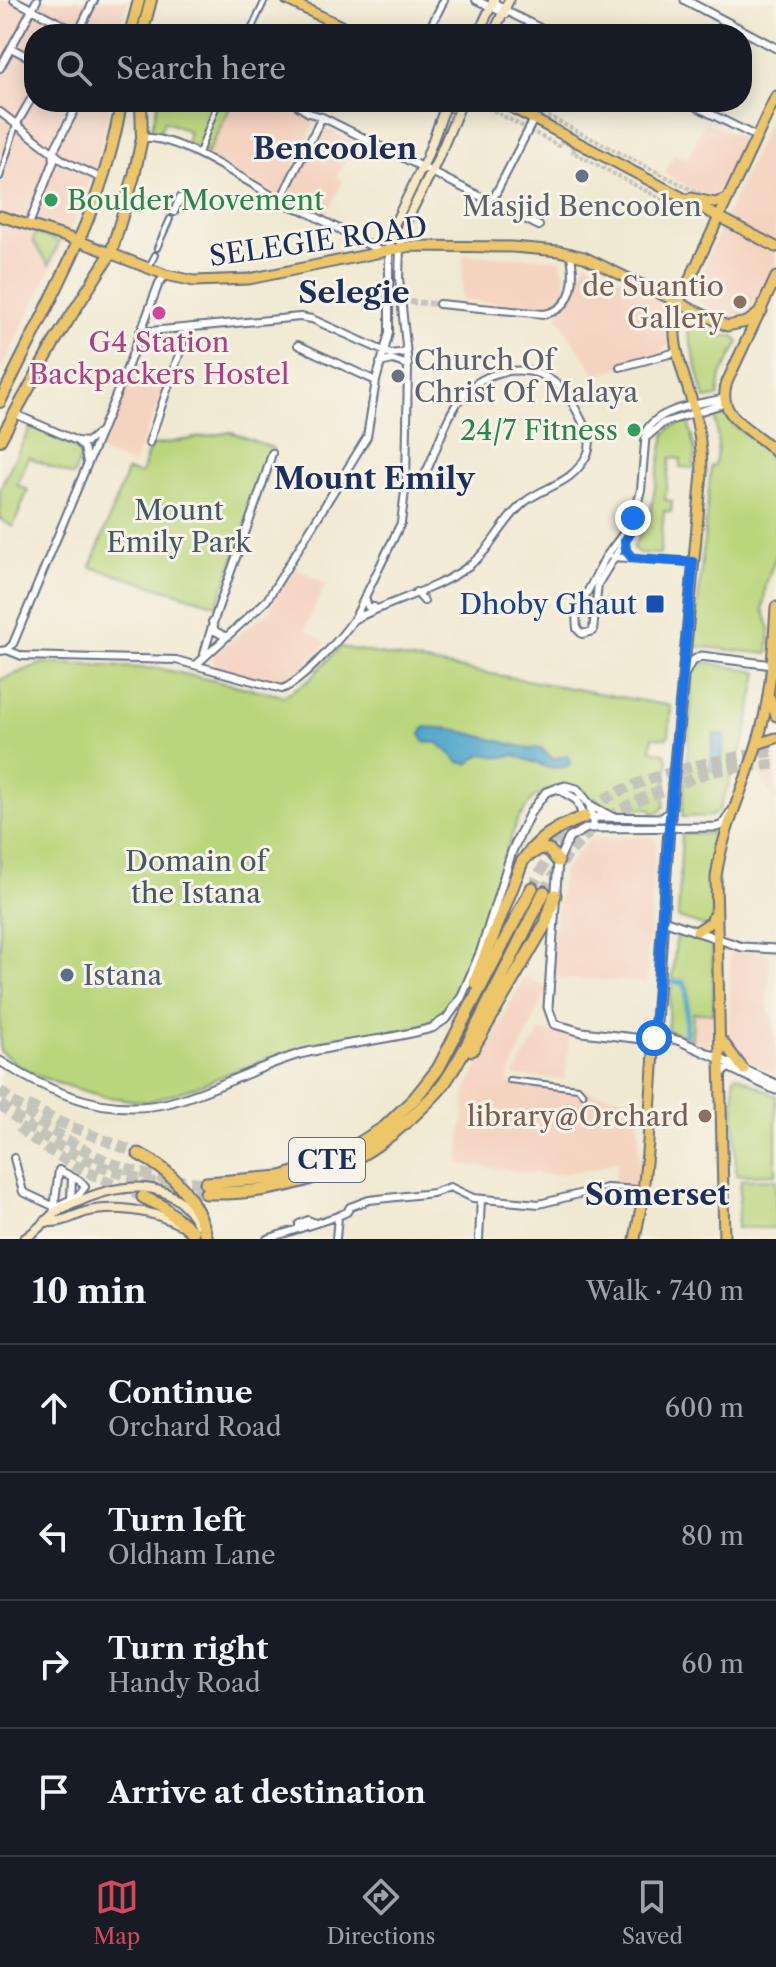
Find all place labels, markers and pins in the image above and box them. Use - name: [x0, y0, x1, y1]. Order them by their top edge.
- marker: Masjid Bencoolen: [573, 167, 591, 185]
- place label: Boulder Movement: [67, 183, 324, 217]
- place label: Masjid Bencoolen: [462, 189, 702, 223]
- marker: Boulder Movement: [42, 191, 60, 209]
- place label: de Suantio Gallery: [582, 269, 724, 335]
- marker: de Suantio Gallery: [731, 293, 749, 311]
- marker: G4 Station Backpackers Hostel: [150, 304, 168, 322]
- place label: G4 Station Backpackers Hostel: [29, 325, 289, 391]
- place label: Church Of Christ Of Malaya: [414, 343, 639, 409]
- marker: Church Of Christ Of Malaya: [389, 367, 407, 385]
- place label: 24/7 Fitness: [460, 413, 618, 447]
- marker: 24/7 Fitness: [625, 421, 643, 439]
- place label: Dhoby Ghaut: [459, 587, 637, 621]
- marker: Dhoby Ghaut: [644, 593, 666, 615]
- place label: Istana: [83, 958, 163, 992]
- marker: Istana: [58, 966, 76, 984]
- place label: library@Orchard: [467, 1099, 689, 1133]
- marker: library@Orchard: [696, 1107, 714, 1125]

